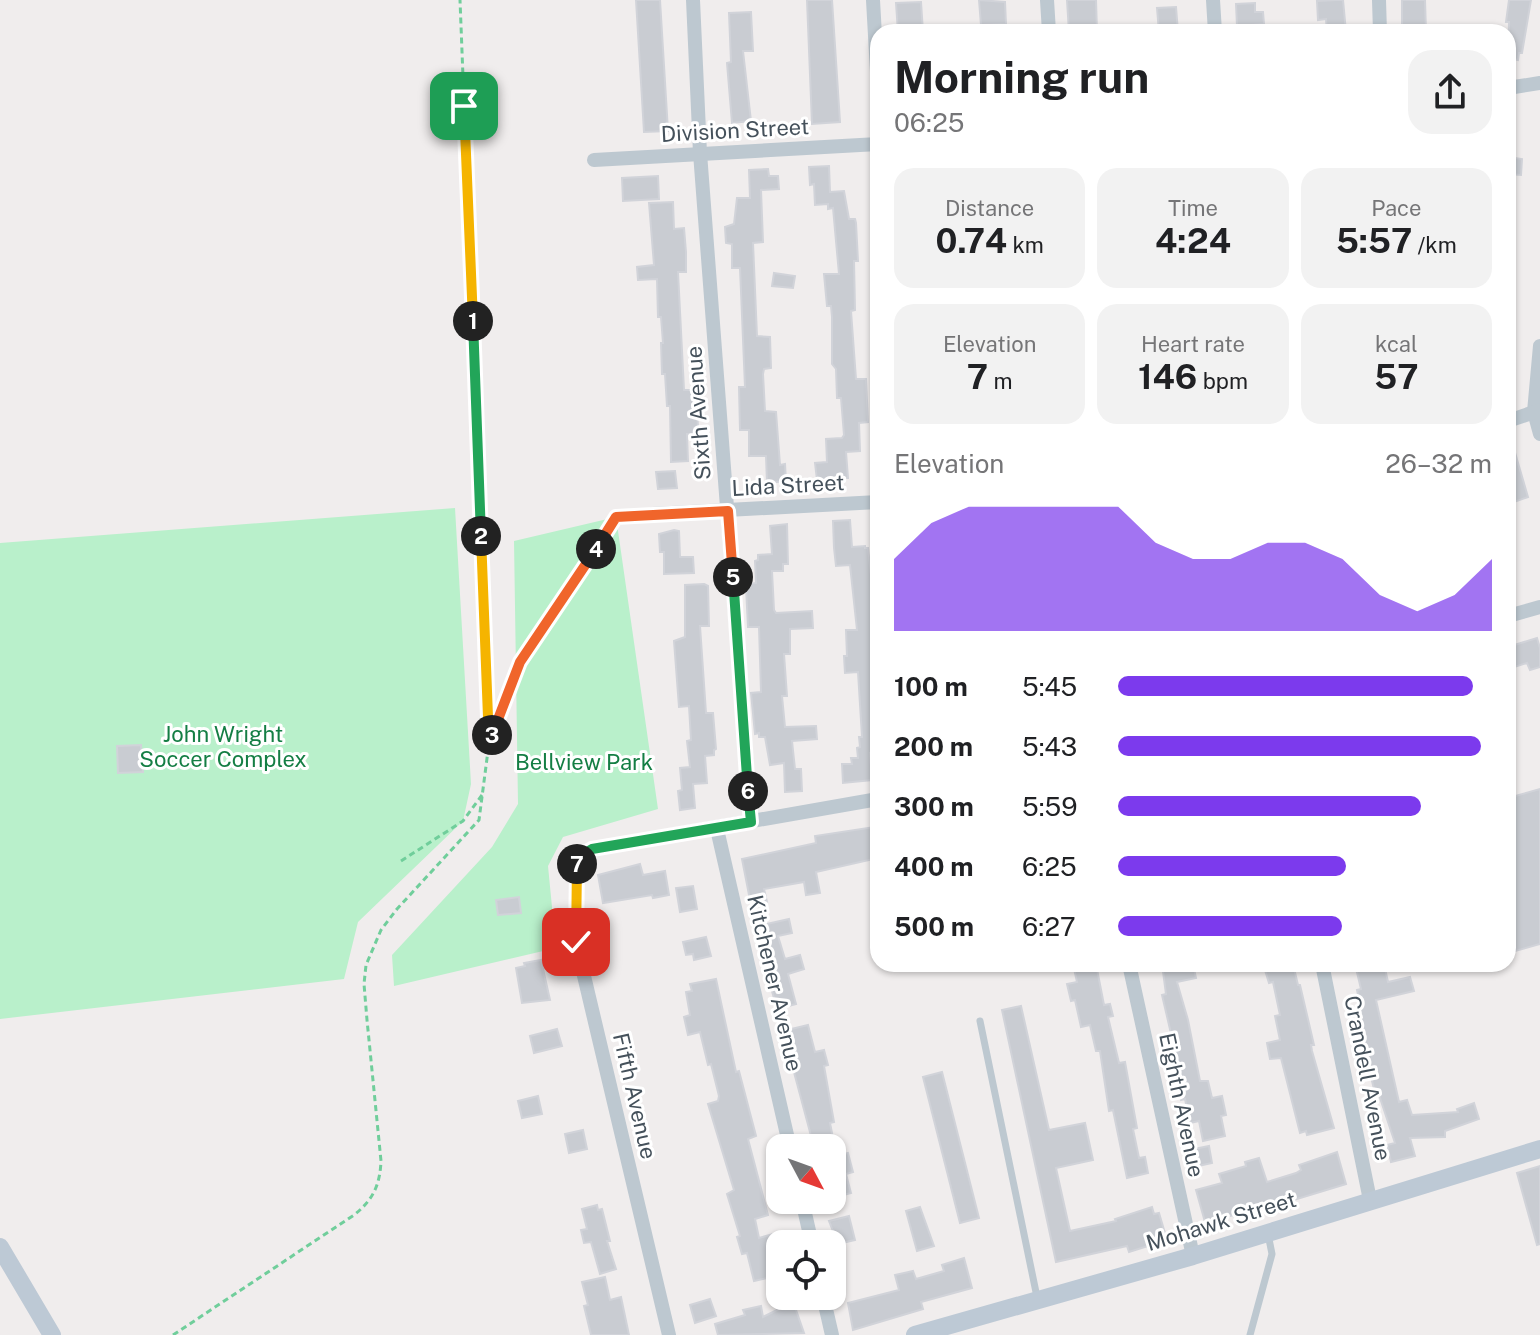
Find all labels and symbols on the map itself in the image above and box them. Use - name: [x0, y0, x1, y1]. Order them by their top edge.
- pin: [430, 72, 498, 140]
- street label: Division Street: [660, 113, 810, 147]
- pin: 1: [453, 301, 493, 341]
- street label: Sixth Avenue: [680, 345, 716, 481]
- street label: Lida Street: [731, 469, 845, 501]
- pin: 2: [461, 516, 501, 556]
- pin: 4: [576, 529, 616, 569]
- pin: 5: [713, 557, 753, 597]
- pin: 3: [472, 715, 512, 755]
- park label: John Wright Soccer Complex: [139, 721, 307, 772]
- park label: Bellview Park: [515, 749, 653, 775]
- pin: 6: [728, 771, 768, 811]
- pin: 7: [557, 844, 597, 884]
- street label: Kitchener Avenue: [742, 892, 808, 1074]
- pin: [542, 908, 610, 976]
- street label: Crandell Avenue: [1339, 993, 1397, 1163]
- street label: Fifth Avenue: [608, 1030, 662, 1162]
- street label: Eighth Avenue: [1154, 1030, 1210, 1180]
- north arrow: [766, 1134, 846, 1214]
- street label: Mohawk Street: [1143, 1186, 1299, 1256]

